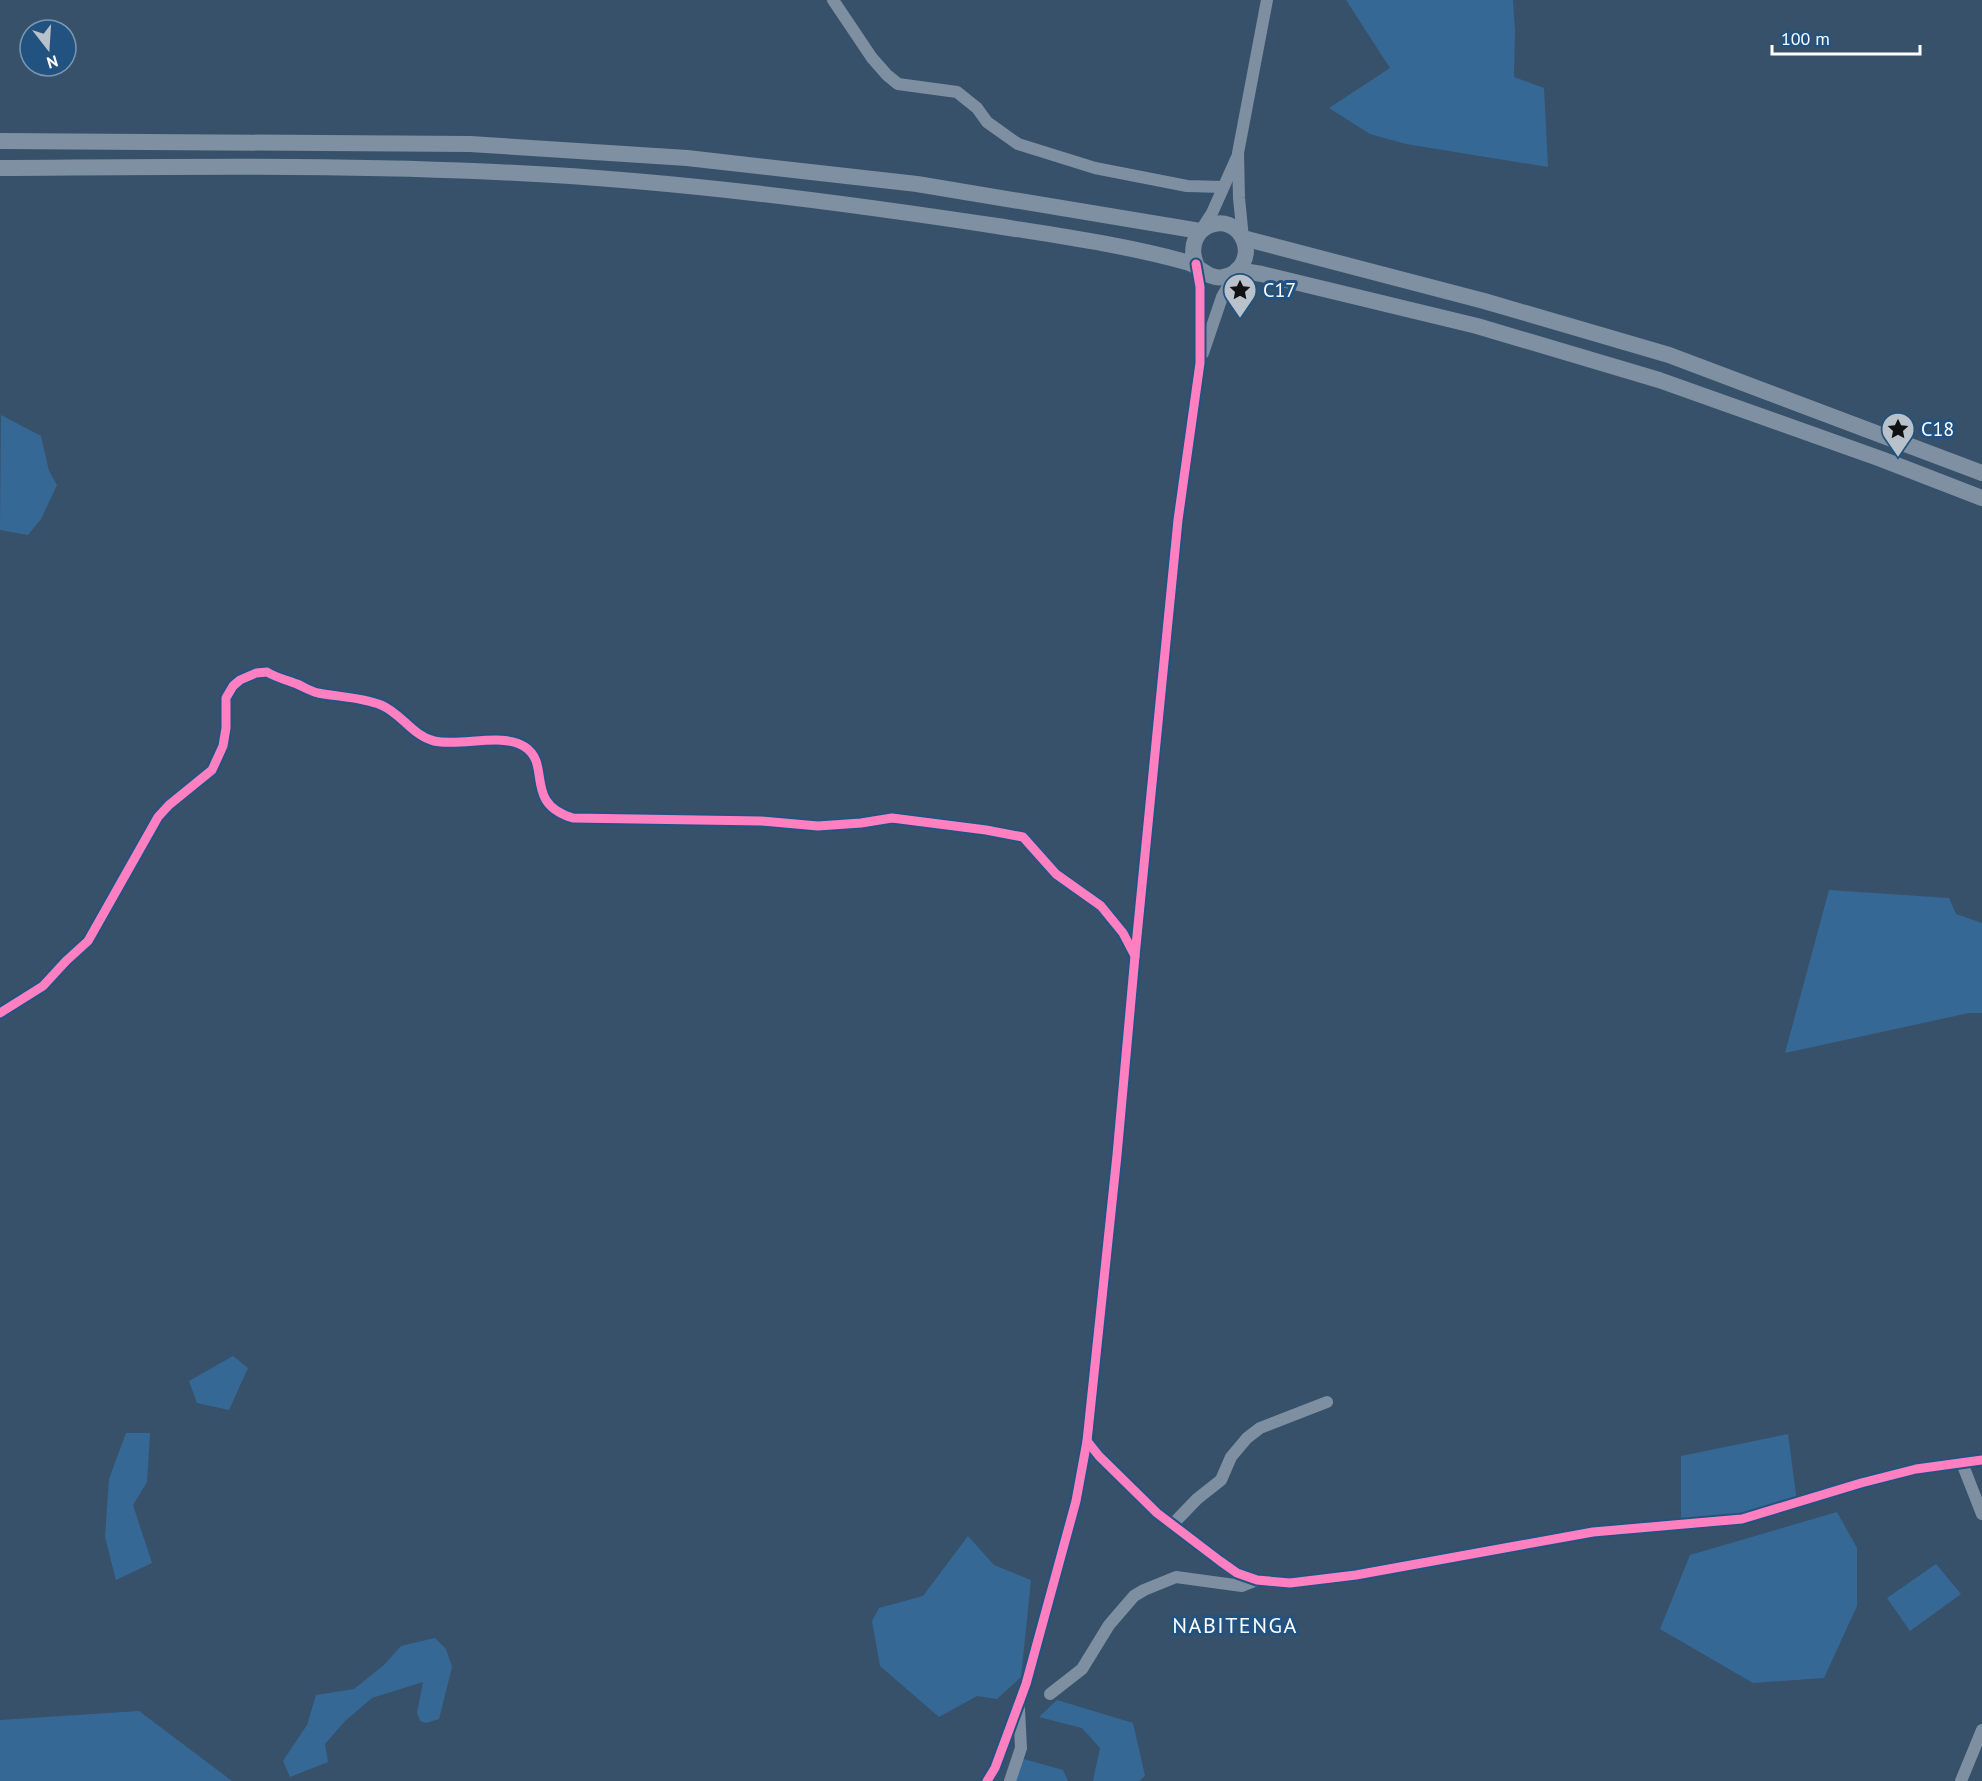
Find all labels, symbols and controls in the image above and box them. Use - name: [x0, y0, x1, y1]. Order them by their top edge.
- north arrow: [18, 18, 78, 78]
- scale bar: [1772, 18, 1920, 56]
- text: 100 m: [1781, 27, 1830, 50]
- text: N: [44, 51, 60, 73]
- place icon: C17: [1222, 272, 1258, 319]
- place label: C17: [1263, 277, 1296, 303]
- place icon: C18: [1880, 411, 1916, 458]
- place label: C18: [1921, 416, 1954, 442]
- district label: NABITENGA: [1172, 1611, 1298, 1639]

